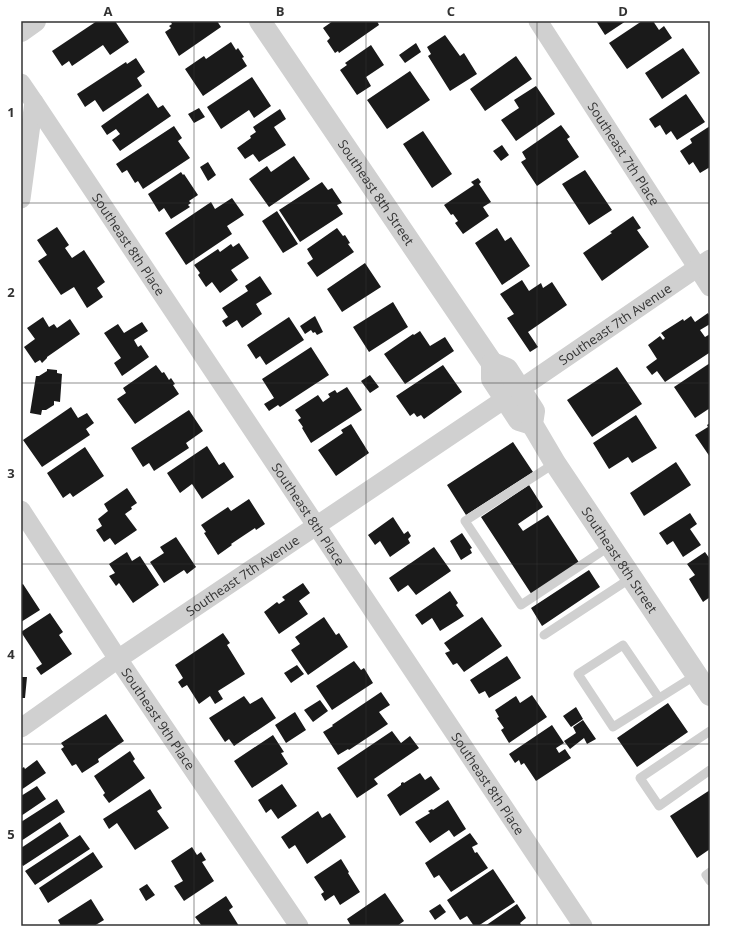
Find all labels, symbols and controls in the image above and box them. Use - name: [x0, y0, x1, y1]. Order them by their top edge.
- text: A: [104, 2, 113, 20]
- text: B: [276, 2, 285, 20]
- text: C: [447, 2, 455, 20]
- text: D: [618, 2, 628, 20]
- street label: Southeast 7th Place: [584, 99, 664, 209]
- text: 1: [7, 103, 15, 121]
- street label: Southeast 8th Street: [334, 136, 419, 249]
- street label: Southeast 8th Place: [88, 190, 169, 299]
- street label: Southeast 7th Avenue: [555, 279, 675, 369]
- text: 2: [7, 283, 15, 301]
- street label: Southeast 8th Place: [268, 459, 349, 569]
- text: 3: [7, 464, 15, 482]
- street label: Southeast 8th Street: [578, 503, 662, 617]
- street label: Southeast 7th Avenue: [182, 531, 303, 620]
- text: 4: [7, 645, 15, 663]
- street label: Southeast 9th Place: [117, 664, 200, 773]
- street label: Southeast 8th Place: [447, 729, 529, 838]
- text: 5: [7, 825, 15, 843]

